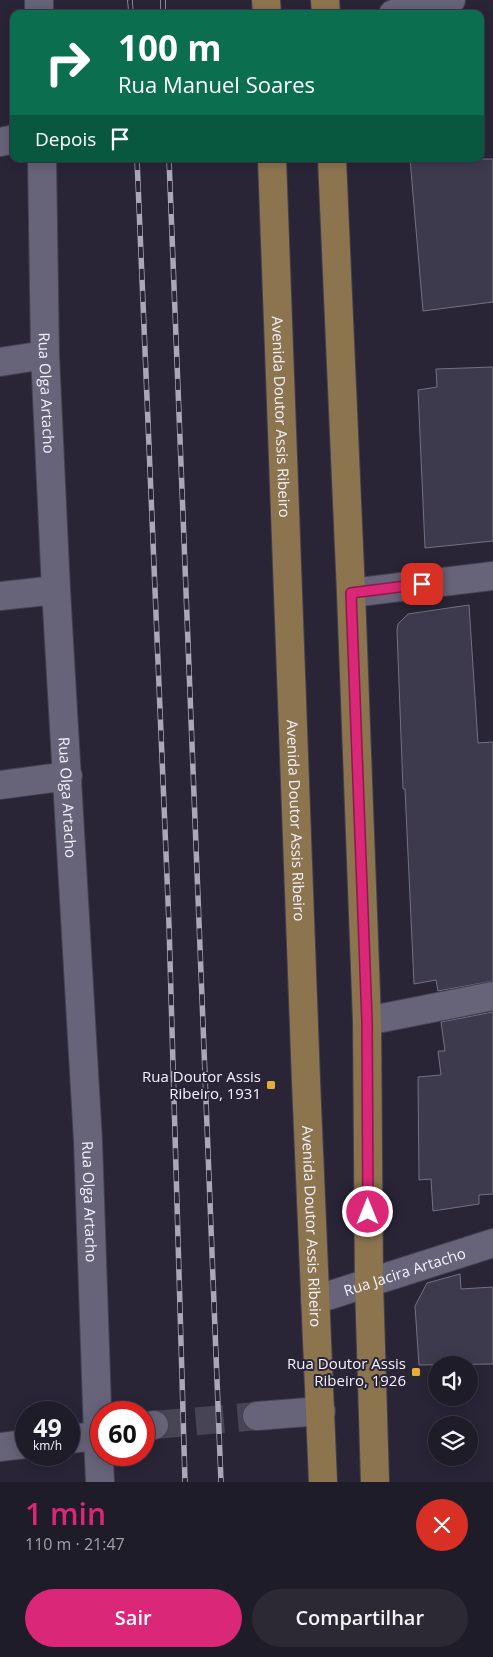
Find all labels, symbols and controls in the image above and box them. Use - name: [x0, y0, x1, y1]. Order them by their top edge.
- text: 100 m: [118, 24, 222, 71]
- icon: right: [35, 30, 100, 95]
- text: Rua Manuel Soares: [118, 69, 315, 99]
- icon: arrive: [106, 125, 134, 153]
- text: Depois: [35, 126, 96, 152]
- street label: Avenida Doutor Assis Ribeiro: [268, 316, 295, 518]
- street label: Rua Olga Artacho: [35, 332, 60, 454]
- pin: [401, 563, 443, 605]
- icon: arrive: [408, 570, 436, 598]
- street label: Avenida Doutor Assis Ribeiro: [283, 719, 310, 922]
- street label: Rua Olga Artacho: [55, 736, 82, 859]
- place label: Rua Doutor Assis Ribeiro, 1931: [142, 1066, 261, 1103]
- marker: Rua Doutor Assis Ribeiro, 1931: [265, 1079, 277, 1091]
- street label: Avenida Doutor Assis Ribeiro: [298, 1125, 326, 1327]
- street label: Rua Olga Artacho: [78, 1141, 102, 1263]
- position arrow: [341, 1185, 393, 1237]
- street label: Rua Jacira Artacho: [341, 1242, 468, 1300]
- place label: Rua Doutor Assis Ribeiro, 1926: [287, 1353, 406, 1390]
- map controls: [428, 1356, 478, 1466]
- button: sound: [428, 1356, 478, 1406]
- marker: Rua Doutor Assis Ribeiro, 1926: [410, 1366, 422, 1378]
- speed limit sign: 60: [90, 1401, 155, 1466]
- text: 49: [33, 1410, 62, 1444]
- button: layers: [428, 1416, 478, 1466]
- text: km/h: [33, 1437, 62, 1454]
- text: 1 min: [25, 1493, 106, 1534]
- button: close: [416, 1499, 468, 1551]
- text: 110 m · 21:47: [25, 1533, 125, 1555]
- button: Sair: [25, 1589, 242, 1647]
- button: Compartilhar: [252, 1589, 468, 1647]

